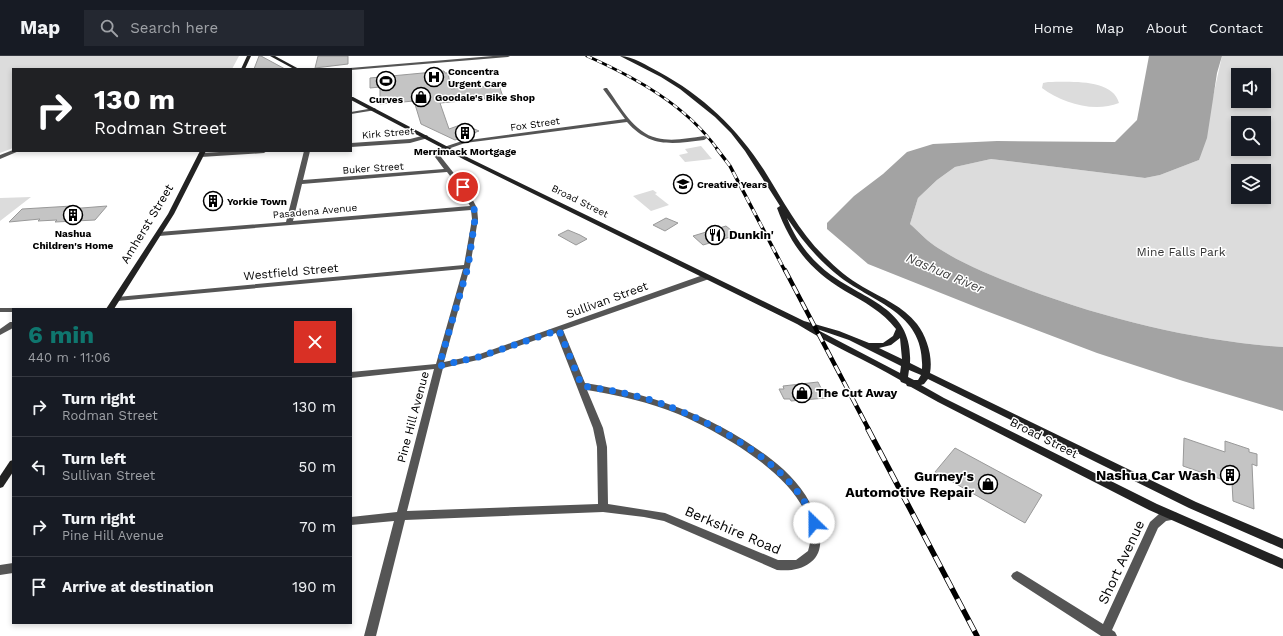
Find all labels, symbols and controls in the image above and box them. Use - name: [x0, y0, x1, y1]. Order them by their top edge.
- search box: [84, 10, 364, 46]
- text: Map: [20, 16, 60, 39]
- icon: search: [98, 17, 120, 39]
- text: Search here: [130, 19, 218, 37]
- text: Home: [1033, 20, 1073, 36]
- text: Map: [1095, 20, 1124, 36]
- text: About: [1146, 20, 1187, 36]
- text: Contact: [1209, 20, 1263, 36]
- hospital icon: Concentra Urgent Care: [423, 66, 445, 88]
- place label: Concentra Urgent Care: [448, 66, 507, 89]
- map controls: [1231, 68, 1271, 204]
- button: sound: [1231, 68, 1271, 108]
- sports icon: Curves: [375, 70, 397, 92]
- text: 130 m: [94, 83, 175, 116]
- icon: right: [28, 84, 80, 136]
- shop icon: Goodale's Bike Shop: [410, 86, 432, 108]
- place label: Goodale's Bike Shop: [435, 92, 535, 103]
- place label: Curves: [369, 94, 404, 105]
- street label: Fox Street: [509, 115, 561, 133]
- button: search: [1231, 116, 1271, 156]
- text: Rodman Street: [94, 117, 227, 138]
- building icon: Merrimack Mortgage: [454, 122, 476, 144]
- street label: Kirk Street: [361, 125, 415, 141]
- place label: Merrimack Mortgage: [414, 146, 516, 157]
- street label: Buker Street: [342, 160, 405, 176]
- button: layers: [1231, 164, 1271, 204]
- pin: [446, 170, 480, 204]
- school or university icon: Creative Years: [672, 173, 694, 195]
- icon: arrive: [452, 176, 474, 198]
- place label: Creative Years: [697, 179, 768, 190]
- street label: Amherst Street: [118, 182, 176, 266]
- street label: Broad Street: [550, 182, 611, 220]
- building icon: Yorkie Town: [202, 190, 224, 212]
- place label: Yorkie Town: [227, 196, 287, 207]
- street label: Pasadena Avenue: [272, 202, 358, 220]
- building icon: Nashua Children's Home: [62, 204, 84, 226]
- restaurant icon: Dunkin': [704, 224, 726, 246]
- place label: Nashua Children's Home: [33, 228, 114, 251]
- place label: Dunkin': [729, 228, 774, 242]
- park label: Mine Falls Park: [1137, 245, 1226, 259]
- water label: Nashua River: [904, 250, 987, 296]
- street label: Westfield Street: [243, 261, 339, 283]
- street label: Sullivan Street: [564, 279, 650, 321]
- text: 6 min: [28, 321, 94, 349]
- button: close: [294, 321, 336, 363]
- text: 440 m · 11:06: [28, 350, 110, 365]
- street label: Pine Hill Avenue: [394, 370, 432, 464]
- shop icon: The Cut Away: [791, 382, 813, 404]
- place label: The Cut Away: [816, 386, 898, 400]
- text: Turn right: [62, 390, 135, 408]
- icon: right: [28, 396, 50, 418]
- text: 130 m: [293, 398, 336, 416]
- text: Rodman Street: [62, 408, 158, 423]
- street label: Broad Street: [1008, 415, 1080, 461]
- text: Turn left: [62, 450, 126, 468]
- icon: left: [28, 456, 50, 478]
- text: 50 m: [299, 458, 336, 476]
- building icon: Nashua Car Wash: [1219, 464, 1241, 486]
- place label: Nashua Car Wash: [1096, 467, 1216, 483]
- text: Sullivan Street: [62, 468, 155, 483]
- place label: Gurney's Automotive Repair: [845, 468, 975, 500]
- shop icon: Gurney's Automotive Repair: [977, 473, 999, 495]
- position arrow: [793, 502, 835, 544]
- street label: Berkshire Road: [682, 503, 784, 557]
- text: Turn right: [62, 510, 135, 528]
- icon: right: [28, 516, 50, 538]
- street label: Short Avenue: [1095, 517, 1147, 607]
- text: 70 m: [299, 518, 336, 536]
- text: Pine Hill Avenue: [62, 528, 164, 543]
- icon: arrive: [28, 576, 50, 598]
- text: Arrive at destination: [62, 578, 214, 596]
- text: 190 m: [292, 578, 336, 596]

